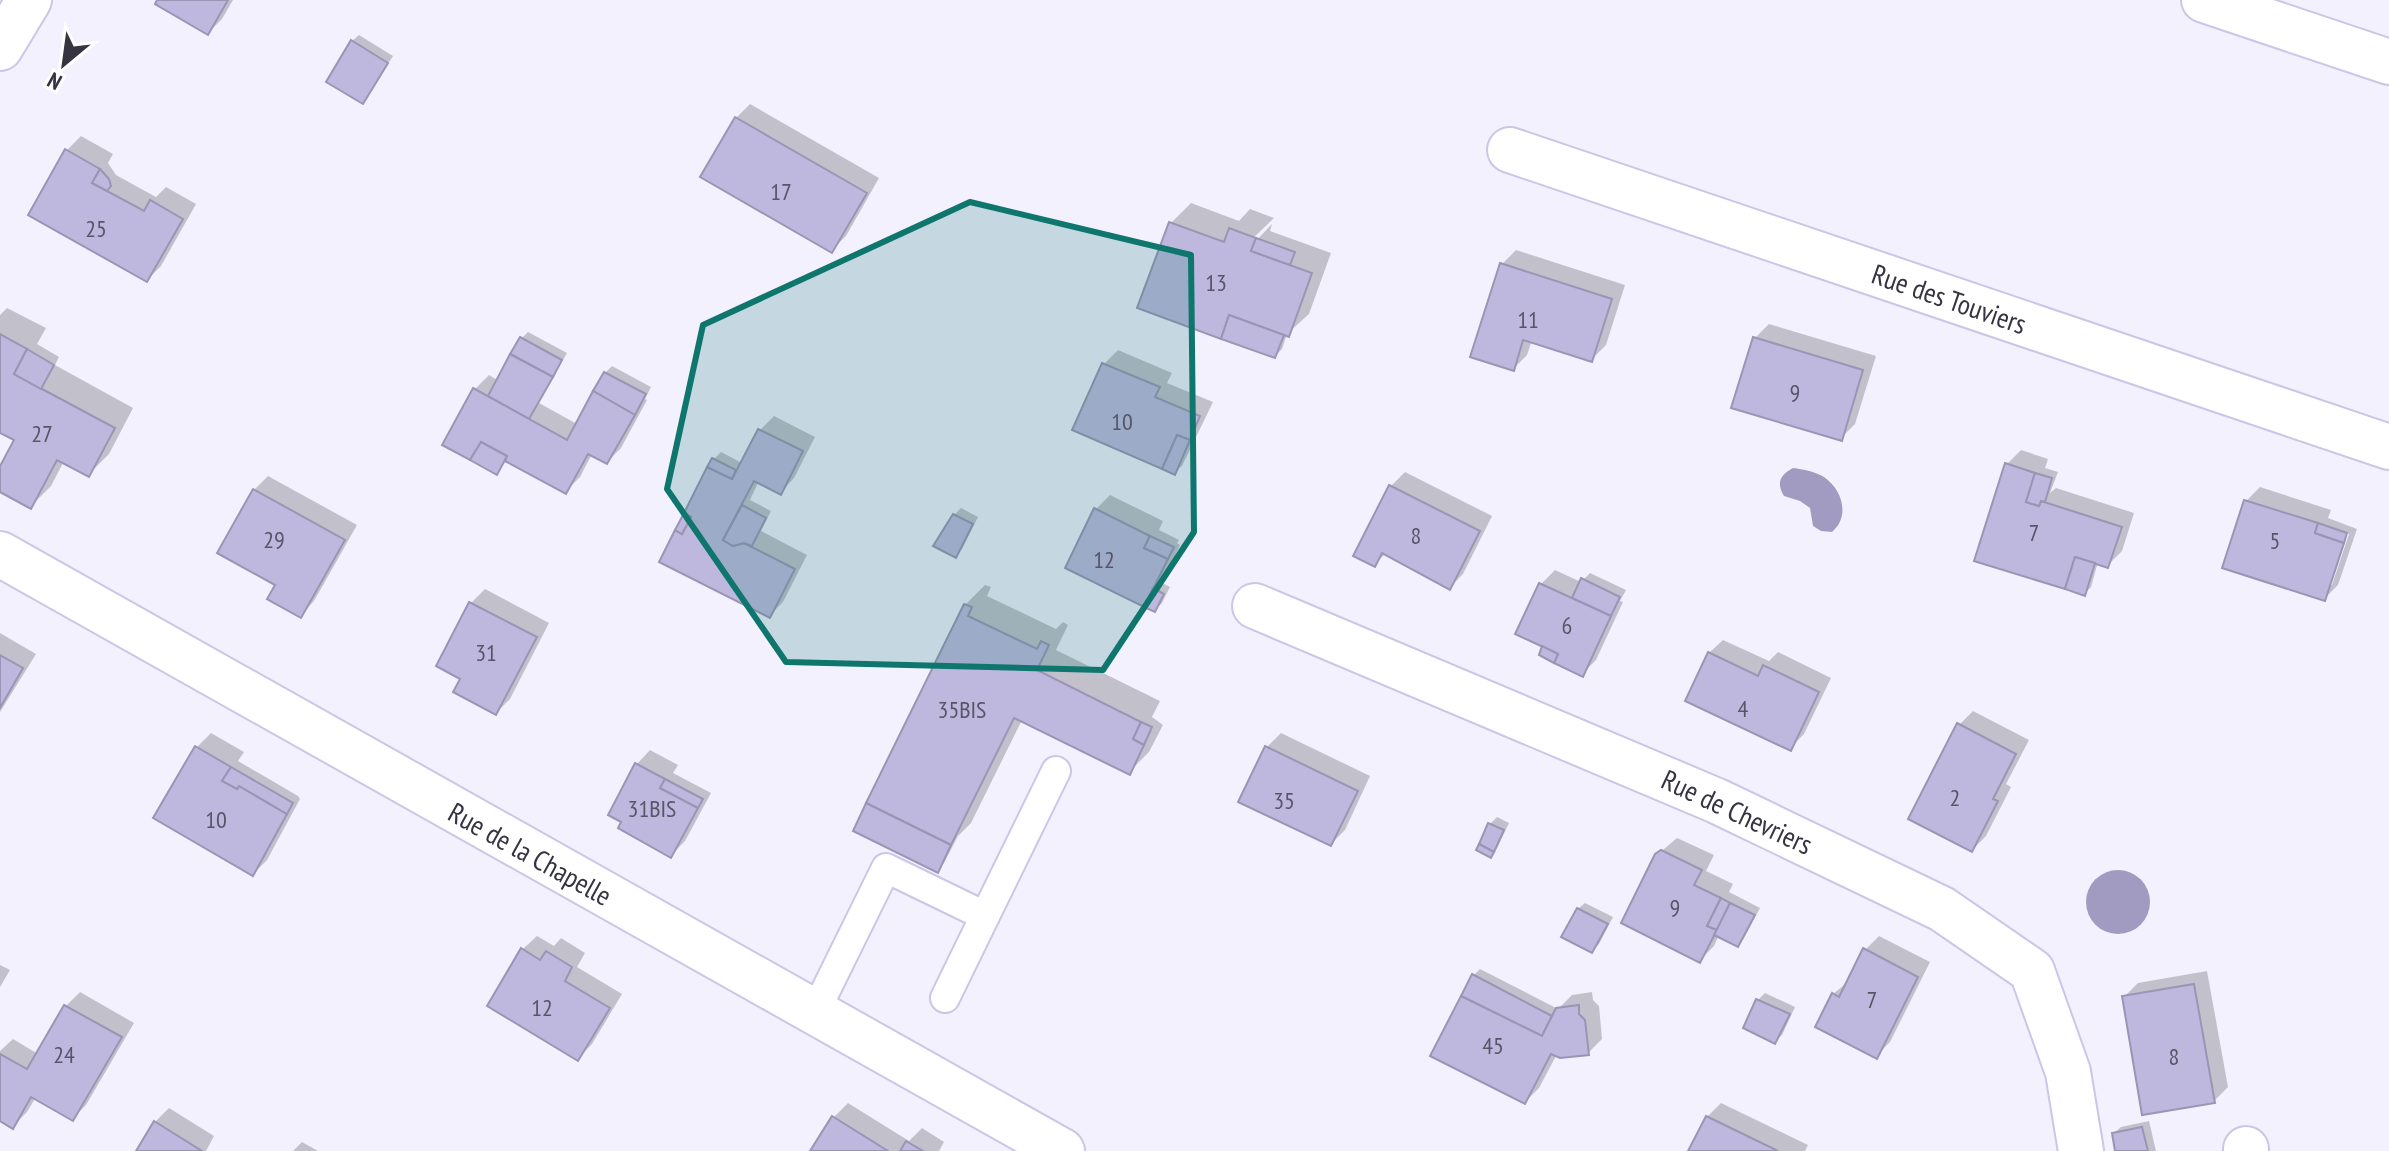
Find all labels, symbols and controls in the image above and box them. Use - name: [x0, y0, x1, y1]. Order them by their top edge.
- north arrow: [24, 24, 104, 104]
- text: N: [42, 66, 66, 97]
- house number: 17: [770, 176, 792, 207]
- house number: 25: [85, 213, 107, 244]
- street label: Rue des Touviers: [1867, 255, 2031, 342]
- house number: 13: [1205, 267, 1227, 298]
- house number: 11: [1517, 304, 1539, 335]
- house number: 9: [1790, 377, 1800, 408]
- house number: 10: [1111, 406, 1133, 437]
- house number: 27: [31, 418, 53, 449]
- house number: 7: [2029, 517, 2039, 548]
- house number: 8: [1411, 520, 1421, 551]
- house number: 29: [263, 524, 285, 555]
- house number: 5: [2270, 525, 2280, 556]
- house number: 12: [1093, 544, 1115, 575]
- house number: 6: [1562, 610, 1572, 641]
- house number: 31: [475, 637, 497, 668]
- house number: 4: [1738, 693, 1749, 724]
- house number: 35BIS: [938, 694, 986, 725]
- street label: Rue de Chevriers: [1656, 760, 1819, 863]
- house number: 2: [1950, 782, 1960, 813]
- house number: 35: [1273, 785, 1295, 816]
- street label: Rue de la Chapelle: [442, 793, 618, 914]
- house number: 31BIS: [628, 793, 676, 824]
- house number: 10: [205, 804, 227, 835]
- house number: 9: [1670, 892, 1680, 923]
- house number: 7: [1867, 984, 1877, 1015]
- house number: 12: [531, 992, 553, 1023]
- house number: 45: [1482, 1030, 1504, 1061]
- house number: 24: [53, 1039, 75, 1070]
- house number: 8: [2169, 1041, 2179, 1072]

